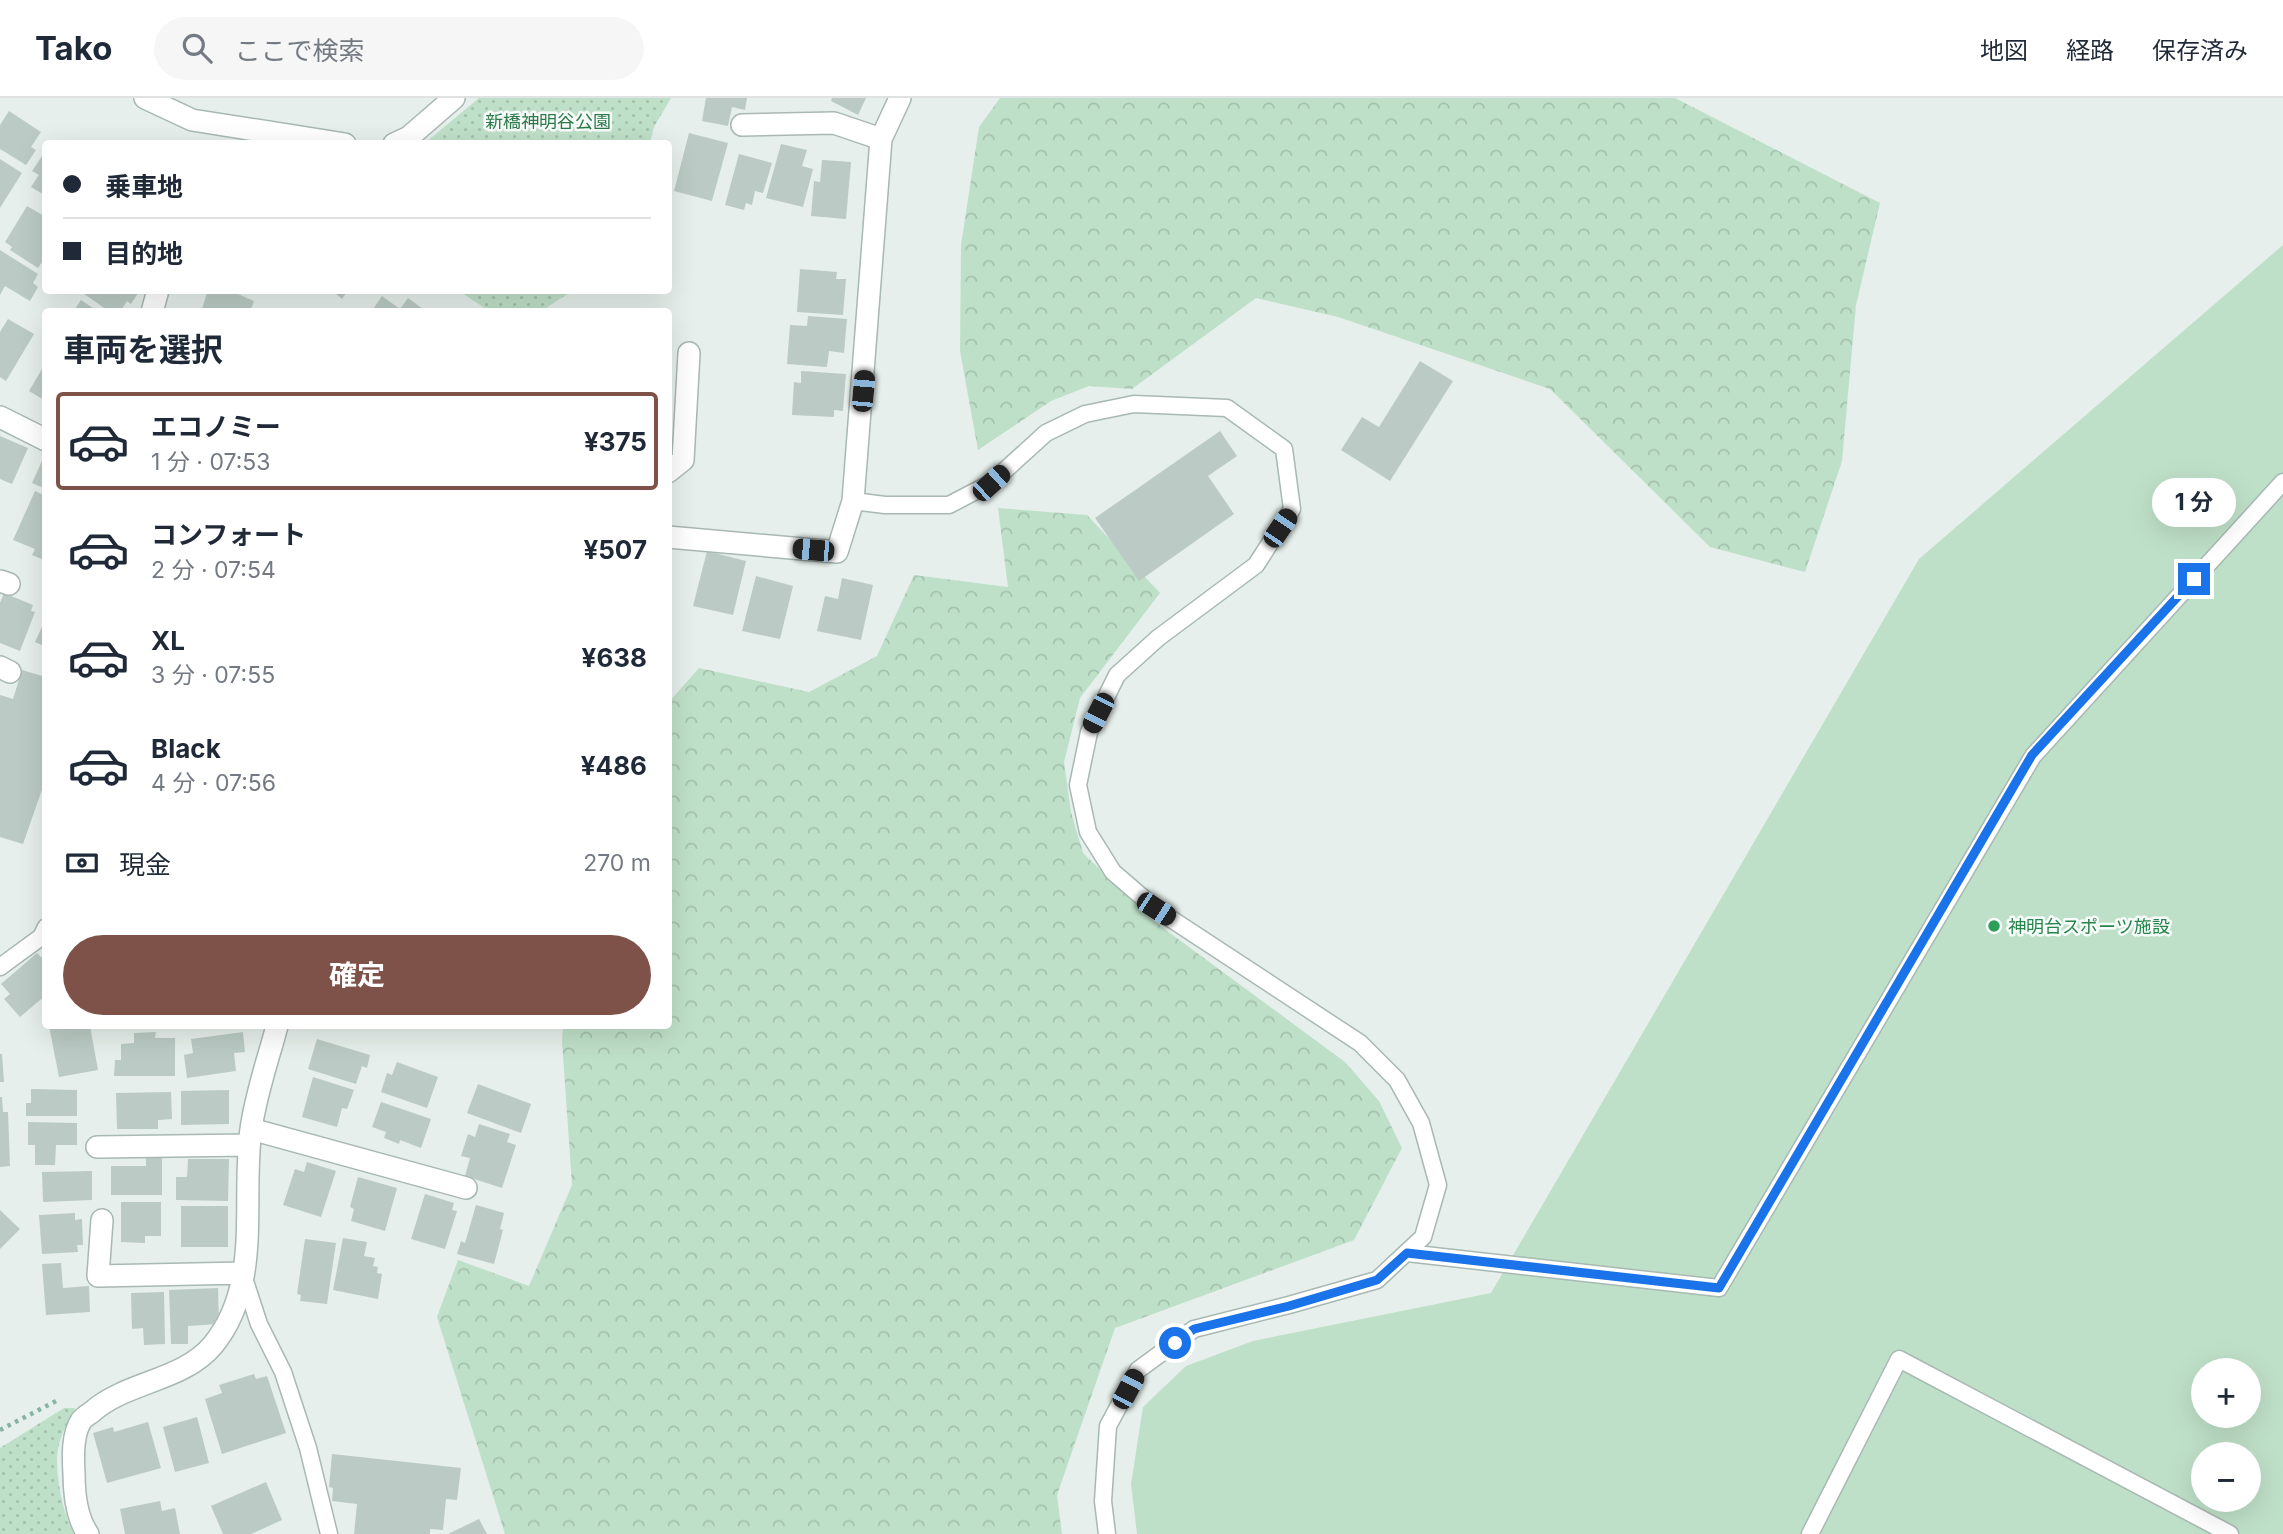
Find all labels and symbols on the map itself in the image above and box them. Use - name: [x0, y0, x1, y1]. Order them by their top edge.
- park label: 新橋神明谷公園: [485, 111, 611, 132]
- car: [851, 369, 876, 413]
- car: [969, 461, 1014, 505]
- callout: 1 分: [2152, 477, 2236, 526]
- car: [1260, 505, 1301, 551]
- car: [792, 538, 835, 562]
- route end: [2178, 563, 2210, 595]
- car: [1080, 690, 1117, 736]
- car: [1133, 889, 1180, 929]
- place label: 神明台スポーツ施設: [2008, 916, 2170, 937]
- marker: 神明台スポーツ施設: [1986, 918, 2002, 934]
- route start: [1159, 1327, 1191, 1359]
- car: [1109, 1366, 1148, 1412]

